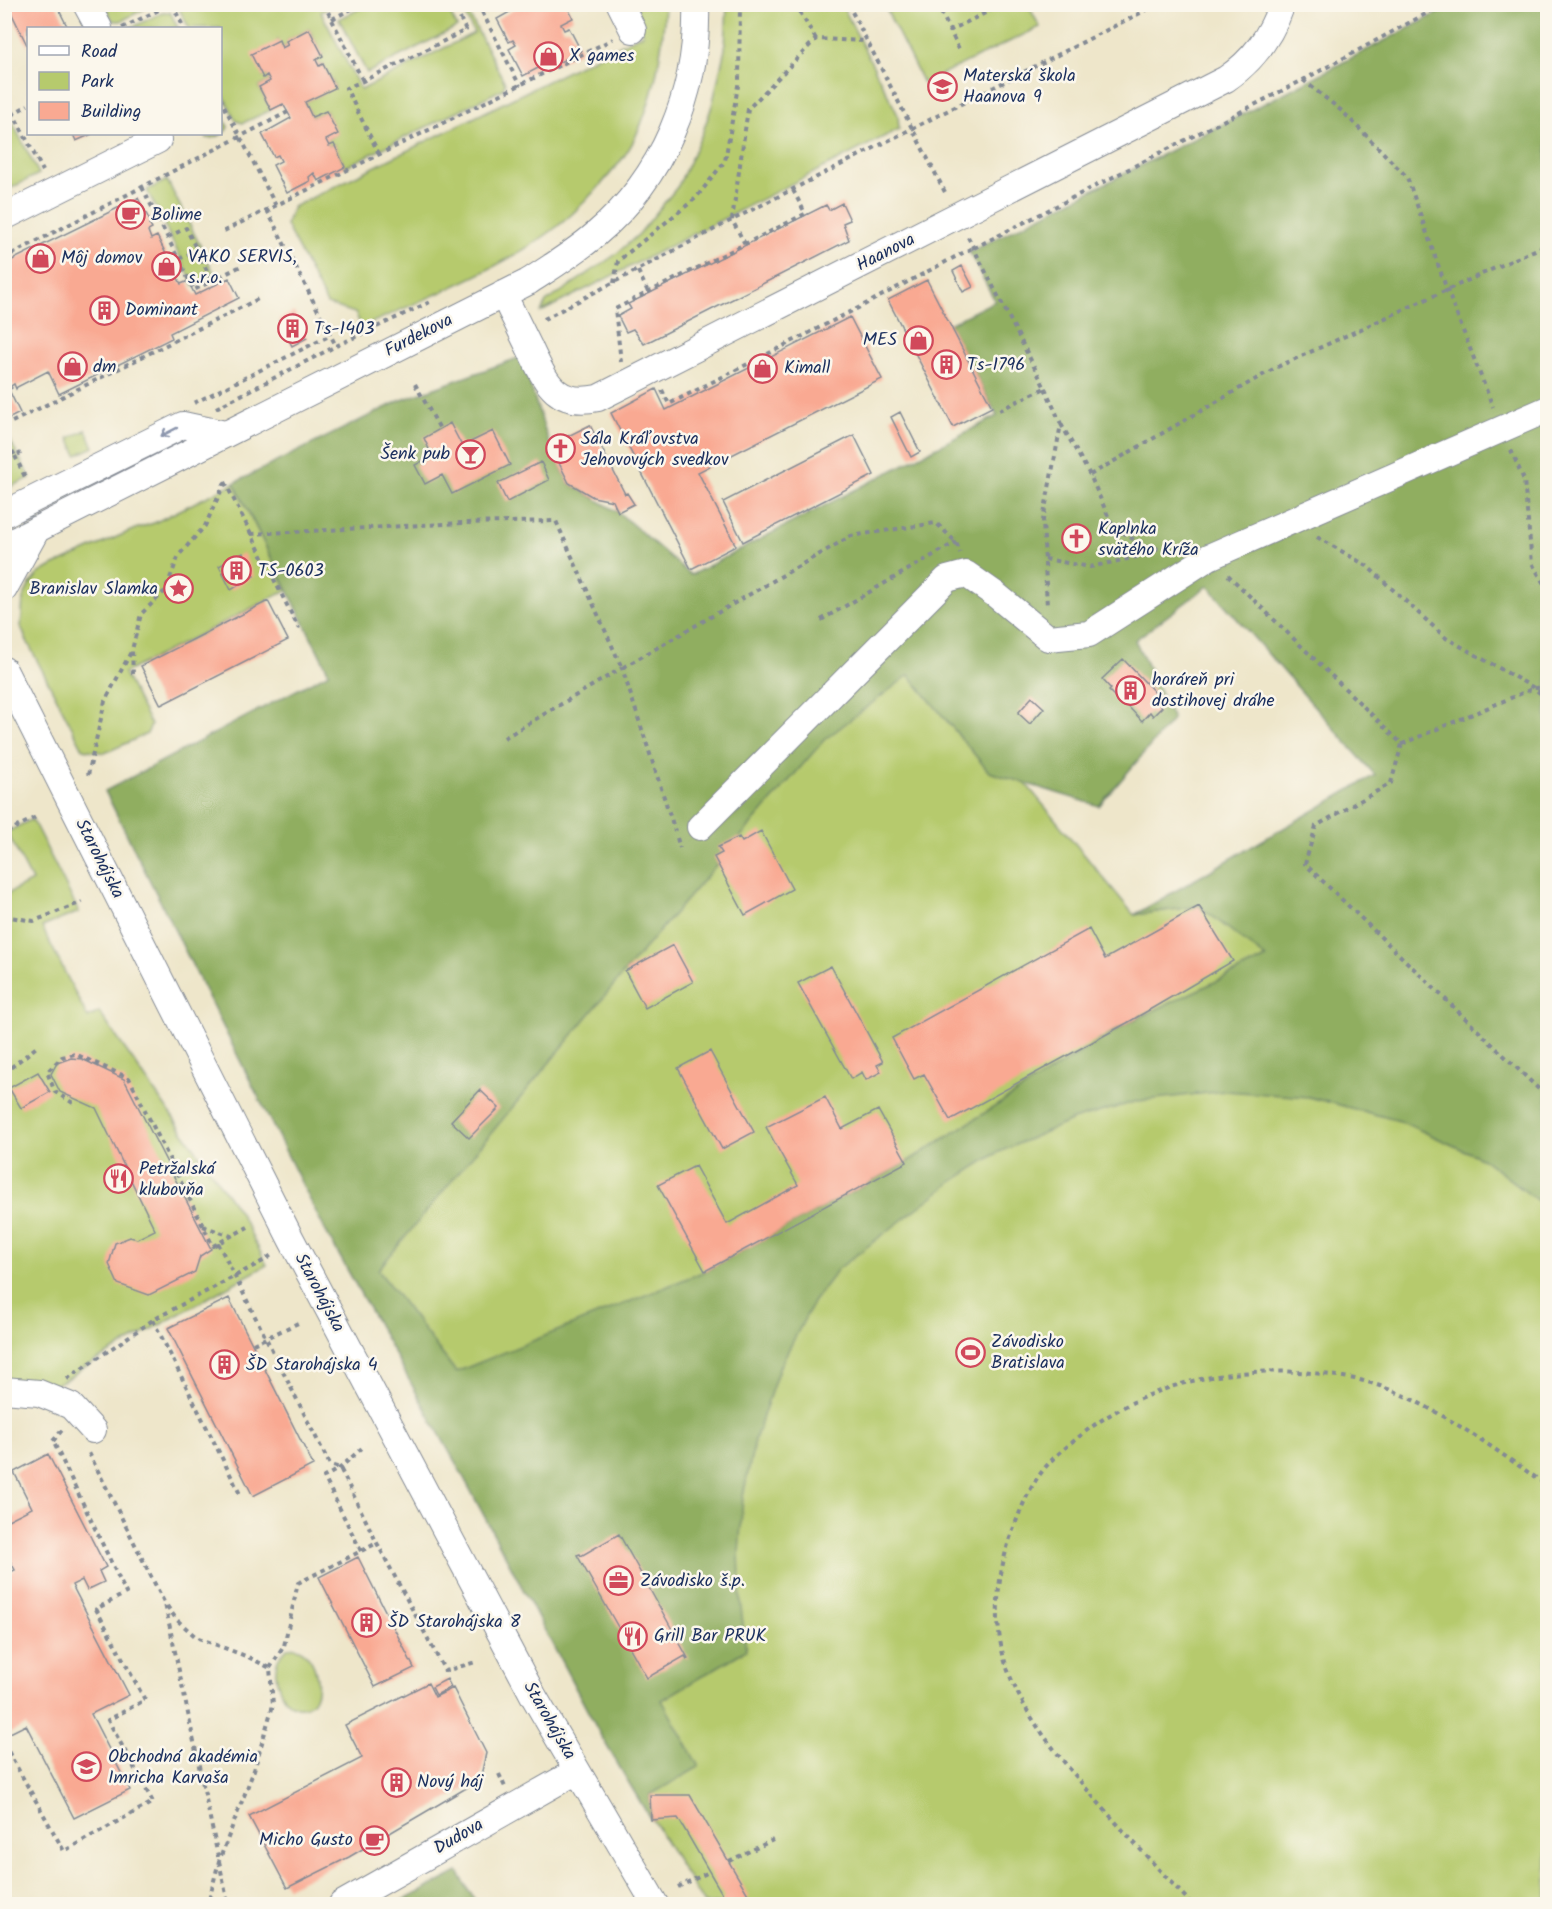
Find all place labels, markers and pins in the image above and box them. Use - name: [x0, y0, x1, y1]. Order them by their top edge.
- shop icon: X games: [532, 40, 564, 72]
- place label: X games: [569, 42, 635, 71]
- place label: Materská škola Haanova 9: [963, 62, 1076, 112]
- school or university icon: Materská škola Haanova 9: [926, 70, 958, 102]
- cafe icon: Bolime: [114, 199, 146, 231]
- place label: Bolime: [151, 201, 202, 230]
- shop icon: Môj domov: [24, 242, 56, 274]
- place label: VAKO SERVIS, s.r.o.: [188, 243, 297, 293]
- place label: Môj domov: [61, 244, 143, 273]
- shop icon: VAKO SERVIS, s.r.o.: [151, 251, 183, 283]
- building icon: Dominant: [88, 294, 120, 326]
- place label: Dominant: [125, 296, 199, 325]
- building icon: Ts-1403: [277, 313, 309, 345]
- place label: Ts-1403: [314, 315, 374, 344]
- shop icon: MES: [902, 324, 934, 356]
- place label: MES: [863, 326, 897, 355]
- building icon: Ts-1796: [930, 349, 962, 381]
- shop icon: dm: [56, 351, 88, 383]
- place label: Ts-1796: [967, 351, 1025, 380]
- shop icon: Kimall: [747, 352, 779, 384]
- place label: dm: [93, 353, 116, 382]
- place label: Kimall: [784, 354, 831, 383]
- place label: Sála Kráľovstva Jehovových svedkov: [581, 425, 729, 475]
- church icon: Sála Kráľovstva Jehovových svedkov: [544, 433, 576, 465]
- bar icon: Šenk pub: [455, 438, 487, 470]
- place label: Šenk pub: [380, 440, 451, 469]
- place label: Kaplnka svätého Kríža: [1098, 515, 1199, 565]
- church icon: Kaplnka svätého Kríža: [1061, 523, 1093, 555]
- building icon: TS-0603: [221, 555, 253, 587]
- place label: TS-0603: [258, 557, 324, 586]
- place icon: Branislav Slamka: [163, 573, 195, 605]
- place label: Branislav Slamka: [29, 575, 158, 604]
- place label: horáreň pri dostihovej dráhe: [1152, 666, 1275, 716]
- building icon: horáreň pri dostihovej dráhe: [1115, 674, 1147, 706]
- place label: Petržalská klubovňa: [139, 1155, 217, 1205]
- restaurant icon: Petržalská klubovňa: [102, 1163, 134, 1195]
- place label: Závodisko Bratislava: [991, 1328, 1065, 1378]
- sports icon: Závodisko Bratislava: [954, 1336, 986, 1368]
- building icon: ŠD Starohájska 4: [209, 1349, 241, 1381]
- place label: ŠD Starohájska 4: [246, 1351, 378, 1380]
- office icon: Závodisko š.p.: [603, 1565, 635, 1597]
- place label: Závodisko š.p.: [640, 1567, 745, 1596]
- building icon: ŠD Starohájska 8: [351, 1606, 383, 1638]
- place label: ŠD Starohájska 8: [388, 1608, 521, 1637]
- restaurant icon: Grill Bar PRUK: [617, 1620, 649, 1652]
- place label: Grill Bar PRUK: [654, 1622, 766, 1651]
- place label: Obchodná akadémia Imricha Karvaša: [108, 1743, 258, 1793]
- school or university icon: Obchodná akadémia Imricha Karvaša: [71, 1751, 103, 1783]
- building icon: Nový háj: [380, 1766, 412, 1798]
- place label: Nový háj: [417, 1768, 485, 1797]
- cafe icon: Micho Gusto: [358, 1824, 390, 1856]
- place label: Micho Gusto: [259, 1826, 353, 1855]

